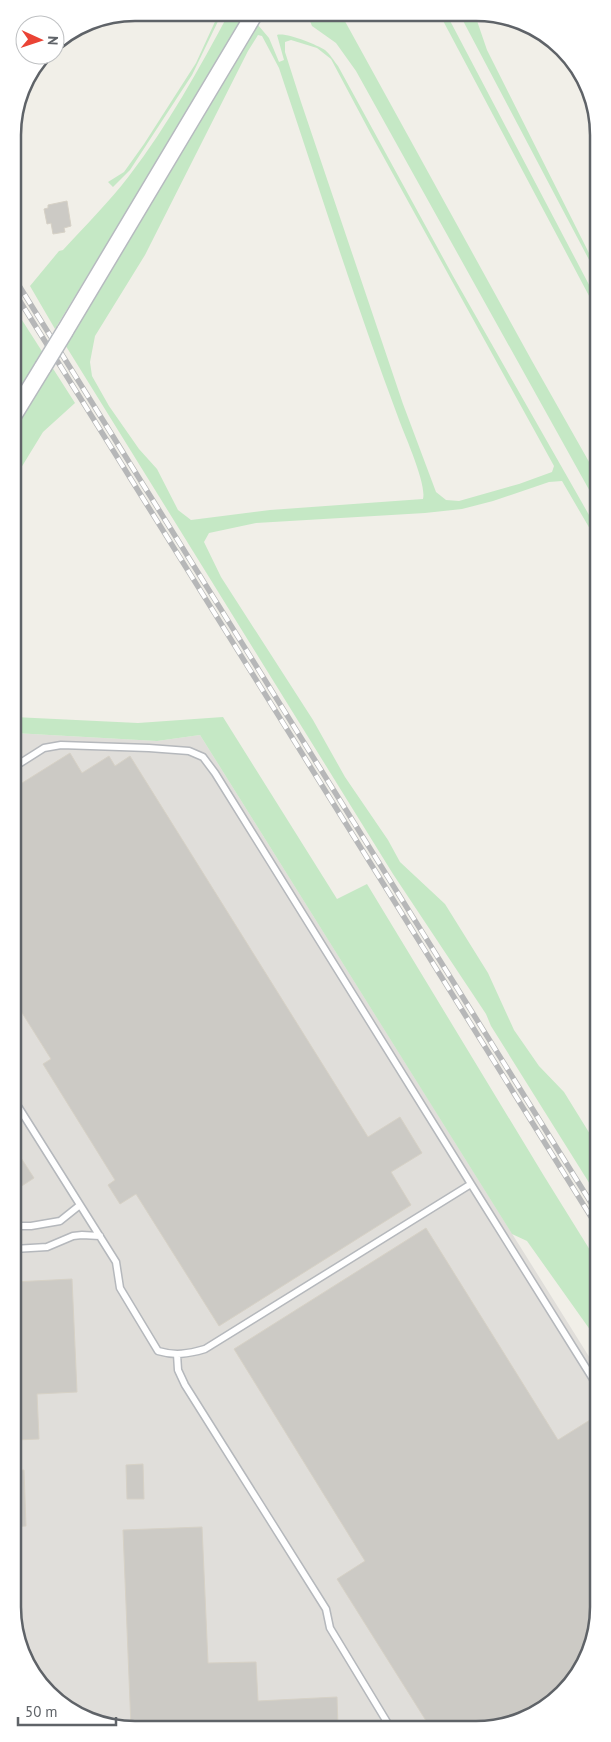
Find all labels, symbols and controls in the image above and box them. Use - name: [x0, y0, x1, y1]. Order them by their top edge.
- north arrow: [15, 15, 65, 65]
- text: N: [44, 36, 62, 46]
- scale bar: [18, 1694, 115, 1726]
- text: 50 m: [25, 1702, 58, 1721]

